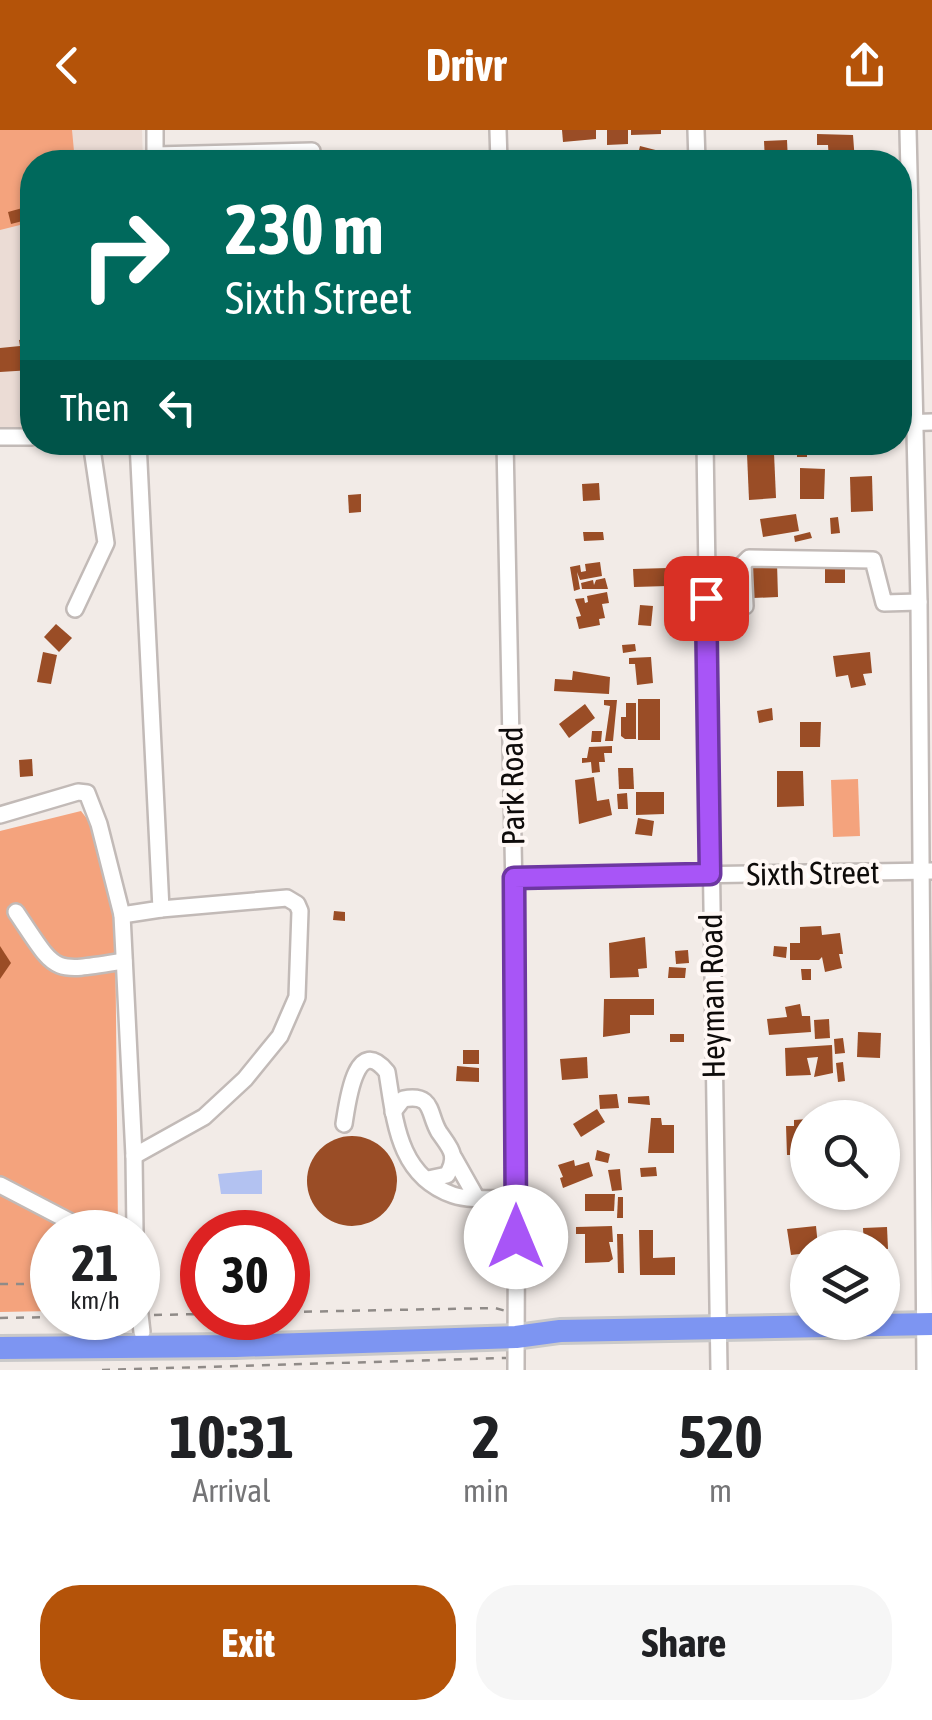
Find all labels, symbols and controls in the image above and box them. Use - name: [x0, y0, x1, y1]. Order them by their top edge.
- icon: back: [40, 38, 95, 93]
- icon: share: [837, 38, 892, 93]
- text: Drivr: [426, 39, 506, 91]
- text: 230 m: [225, 189, 384, 269]
- icon: right: [60, 190, 190, 320]
- text: Sixth Street: [225, 272, 412, 324]
- icon: left: [150, 380, 205, 435]
- text: Then: [60, 386, 130, 429]
- pin: [664, 556, 749, 641]
- icon: arrive: [679, 571, 734, 626]
- street label: Park Road: [492, 726, 532, 846]
- street label: Sixth Street: [746, 853, 880, 893]
- street label: Heyman Road: [692, 913, 732, 1079]
- map controls: [790, 1100, 900, 1340]
- button: search: [790, 1100, 900, 1210]
- position arrow: [464, 1185, 568, 1289]
- speed limit sign: 30: [180, 1210, 310, 1340]
- button: layers: [790, 1230, 900, 1340]
- text: 21: [71, 1234, 118, 1292]
- text: km/h: [70, 1286, 120, 1314]
- text: 10:31: [169, 1402, 294, 1471]
- text: 2: [472, 1402, 500, 1471]
- text: 520: [678, 1402, 763, 1471]
- text: Arrival: [192, 1472, 271, 1509]
- text: min: [463, 1472, 509, 1509]
- text: m: [709, 1472, 732, 1509]
- button: Exit: [40, 1585, 456, 1700]
- button: Share: [476, 1585, 892, 1700]

